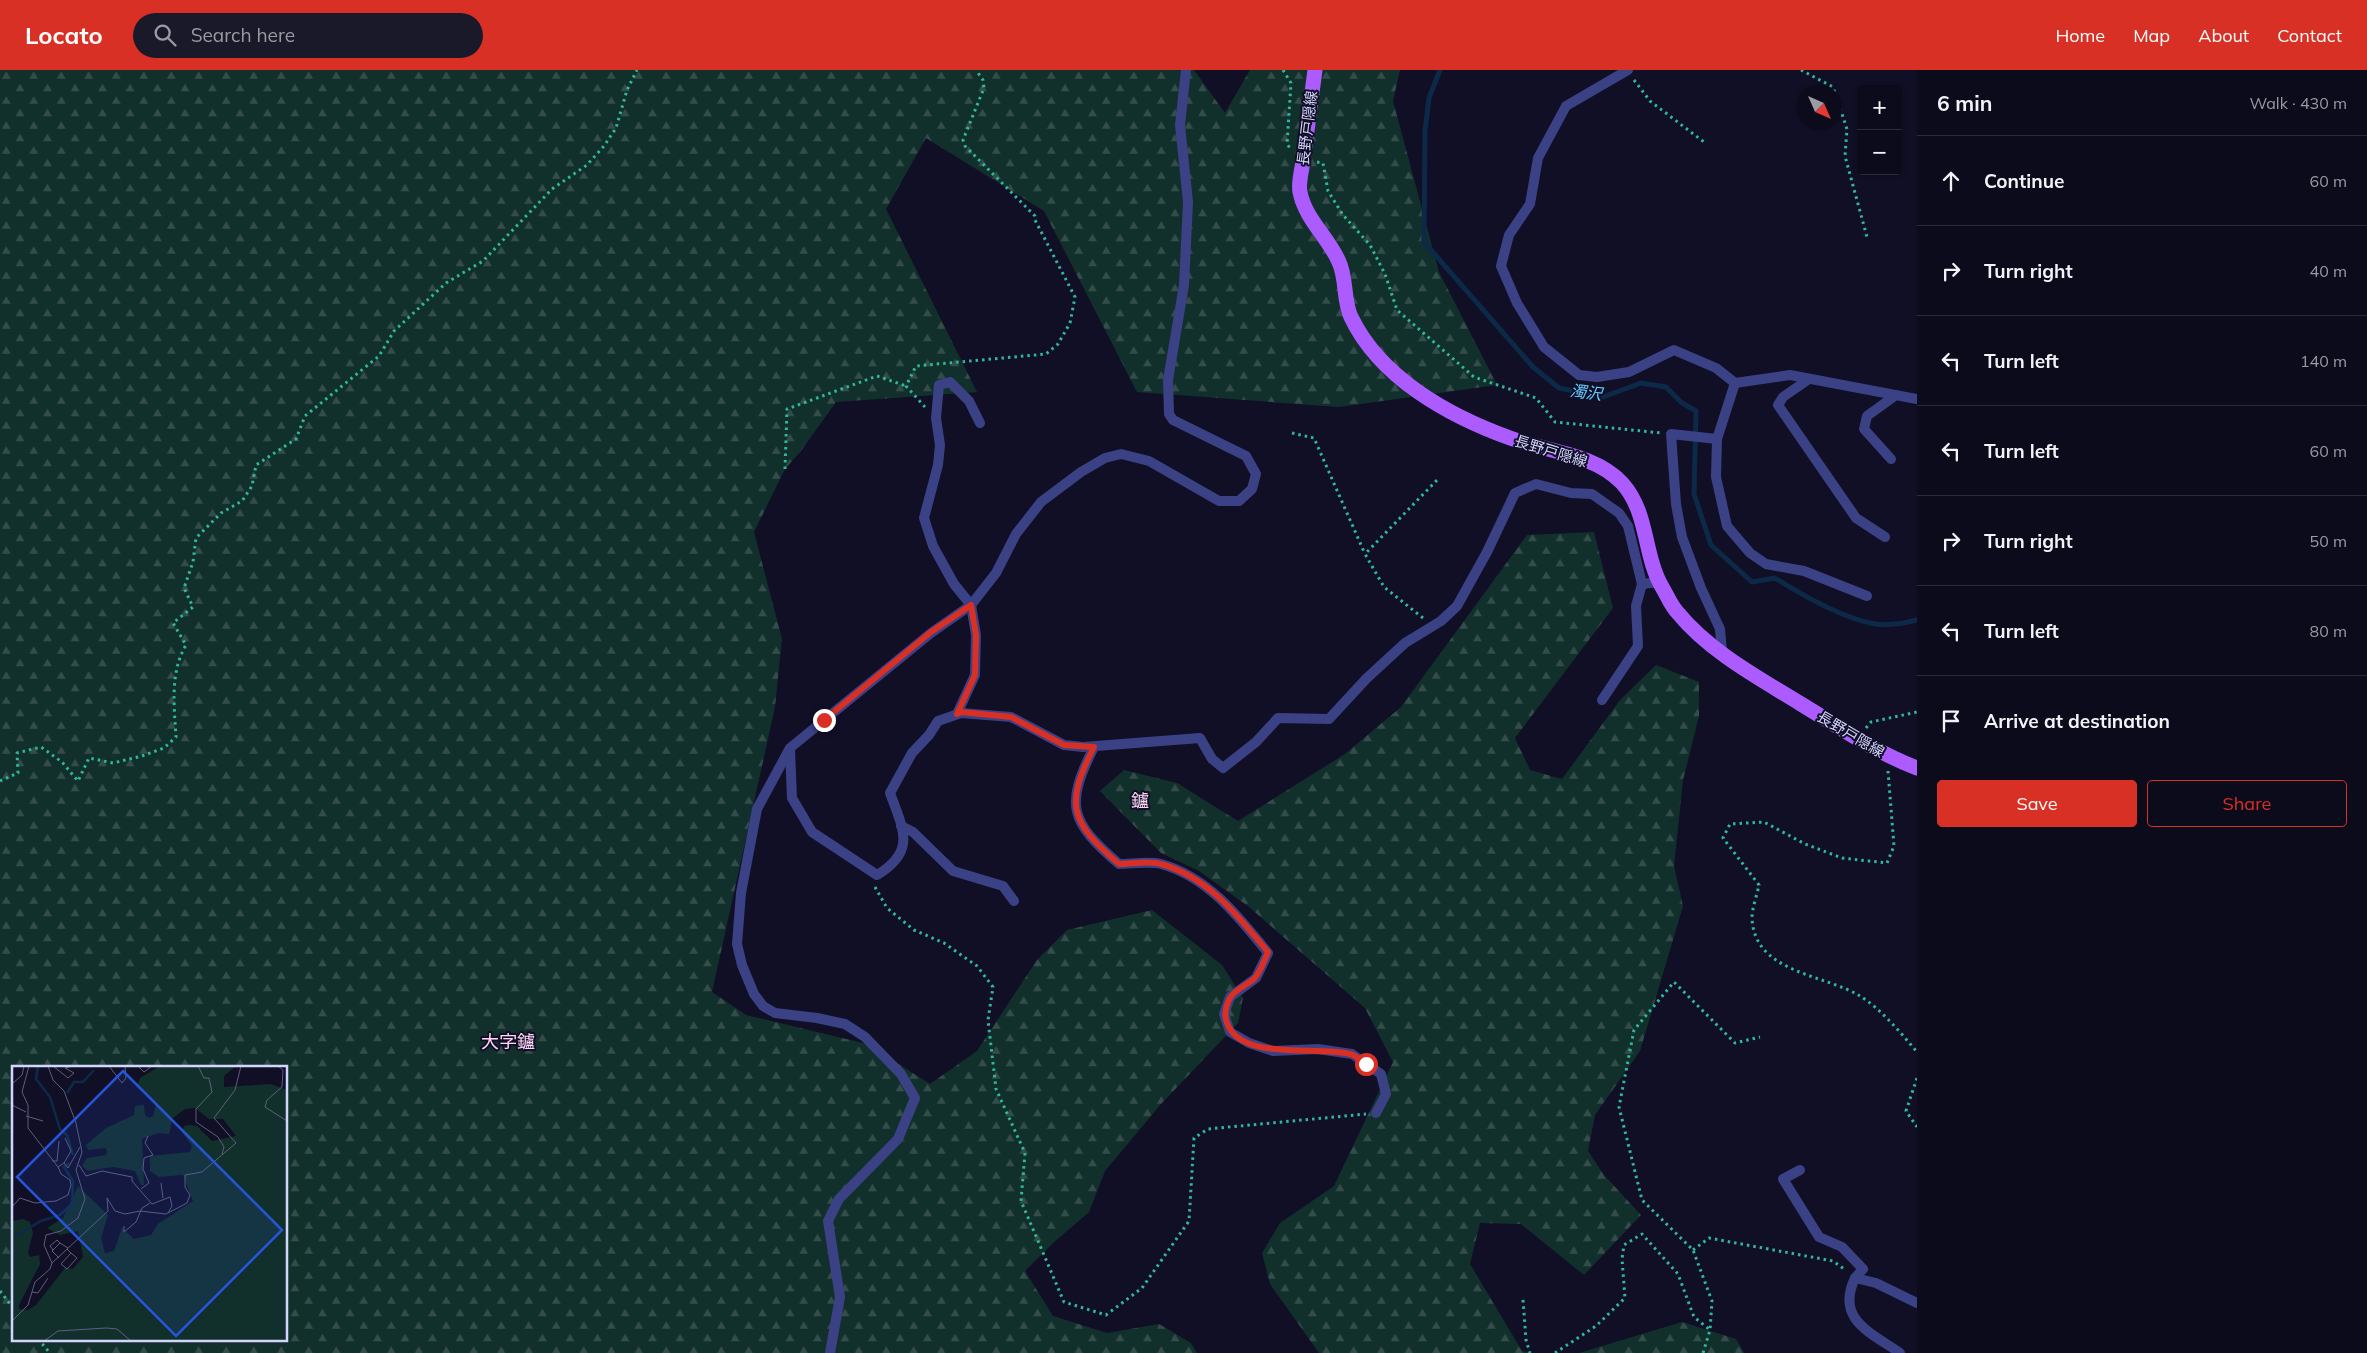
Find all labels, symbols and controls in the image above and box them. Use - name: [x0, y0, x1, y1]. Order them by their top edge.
- search box: [133, 13, 483, 58]
- text: Locato: [25, 20, 103, 50]
- icon: search: [151, 21, 179, 49]
- text: Search here: [191, 23, 295, 47]
- text: Home: [2055, 24, 2105, 47]
- text: Map: [2133, 24, 2170, 47]
- text: About: [2198, 24, 2249, 47]
- text: Contact: [2277, 24, 2342, 47]
- north arrow: [1797, 85, 1842, 130]
- map controls: [1857, 85, 1902, 175]
- button: +: [1857, 85, 1902, 130]
- street label: 長野戸隠線: [1293, 90, 1321, 166]
- text: 6 min: [1937, 90, 1992, 116]
- text: Walk · 430 m: [2249, 93, 2347, 113]
- button: −: [1857, 130, 1902, 175]
- icon: ahead: [1937, 167, 1965, 195]
- text: Continue: [1984, 169, 2064, 193]
- text: 60 m: [2310, 171, 2347, 191]
- icon: right: [1937, 257, 1965, 285]
- text: Turn right: [1984, 259, 2073, 283]
- text: 40 m: [2310, 261, 2347, 281]
- icon: left: [1937, 347, 1965, 375]
- text: Turn left: [1984, 349, 2059, 373]
- text: 140 m: [2300, 351, 2347, 371]
- water label: 濁沢: [1569, 380, 1605, 404]
- street label: 長野戸隠線: [1512, 431, 1590, 471]
- icon: left: [1937, 437, 1965, 465]
- text: Turn left: [1984, 439, 2059, 463]
- text: 60 m: [2310, 441, 2347, 461]
- icon: right: [1937, 527, 1965, 555]
- text: Turn right: [1984, 529, 2073, 553]
- text: 50 m: [2310, 531, 2347, 551]
- icon: left: [1937, 617, 1965, 645]
- text: Turn left: [1984, 619, 2059, 643]
- text: 80 m: [2310, 621, 2347, 641]
- street label: 長野戸隠線: [1814, 707, 1888, 761]
- icon: arrive: [1937, 707, 1965, 735]
- route end: [813, 709, 836, 732]
- text: Arrive at destination: [1984, 709, 2170, 733]
- button: Save: [1937, 780, 2137, 827]
- button: Share: [2147, 780, 2347, 827]
- district label: 鑪: [1131, 789, 1149, 812]
- district label: 大字鑪: [481, 1030, 535, 1053]
- route start: [1355, 1053, 1378, 1076]
- inset map: [12, 1066, 288, 1340]

